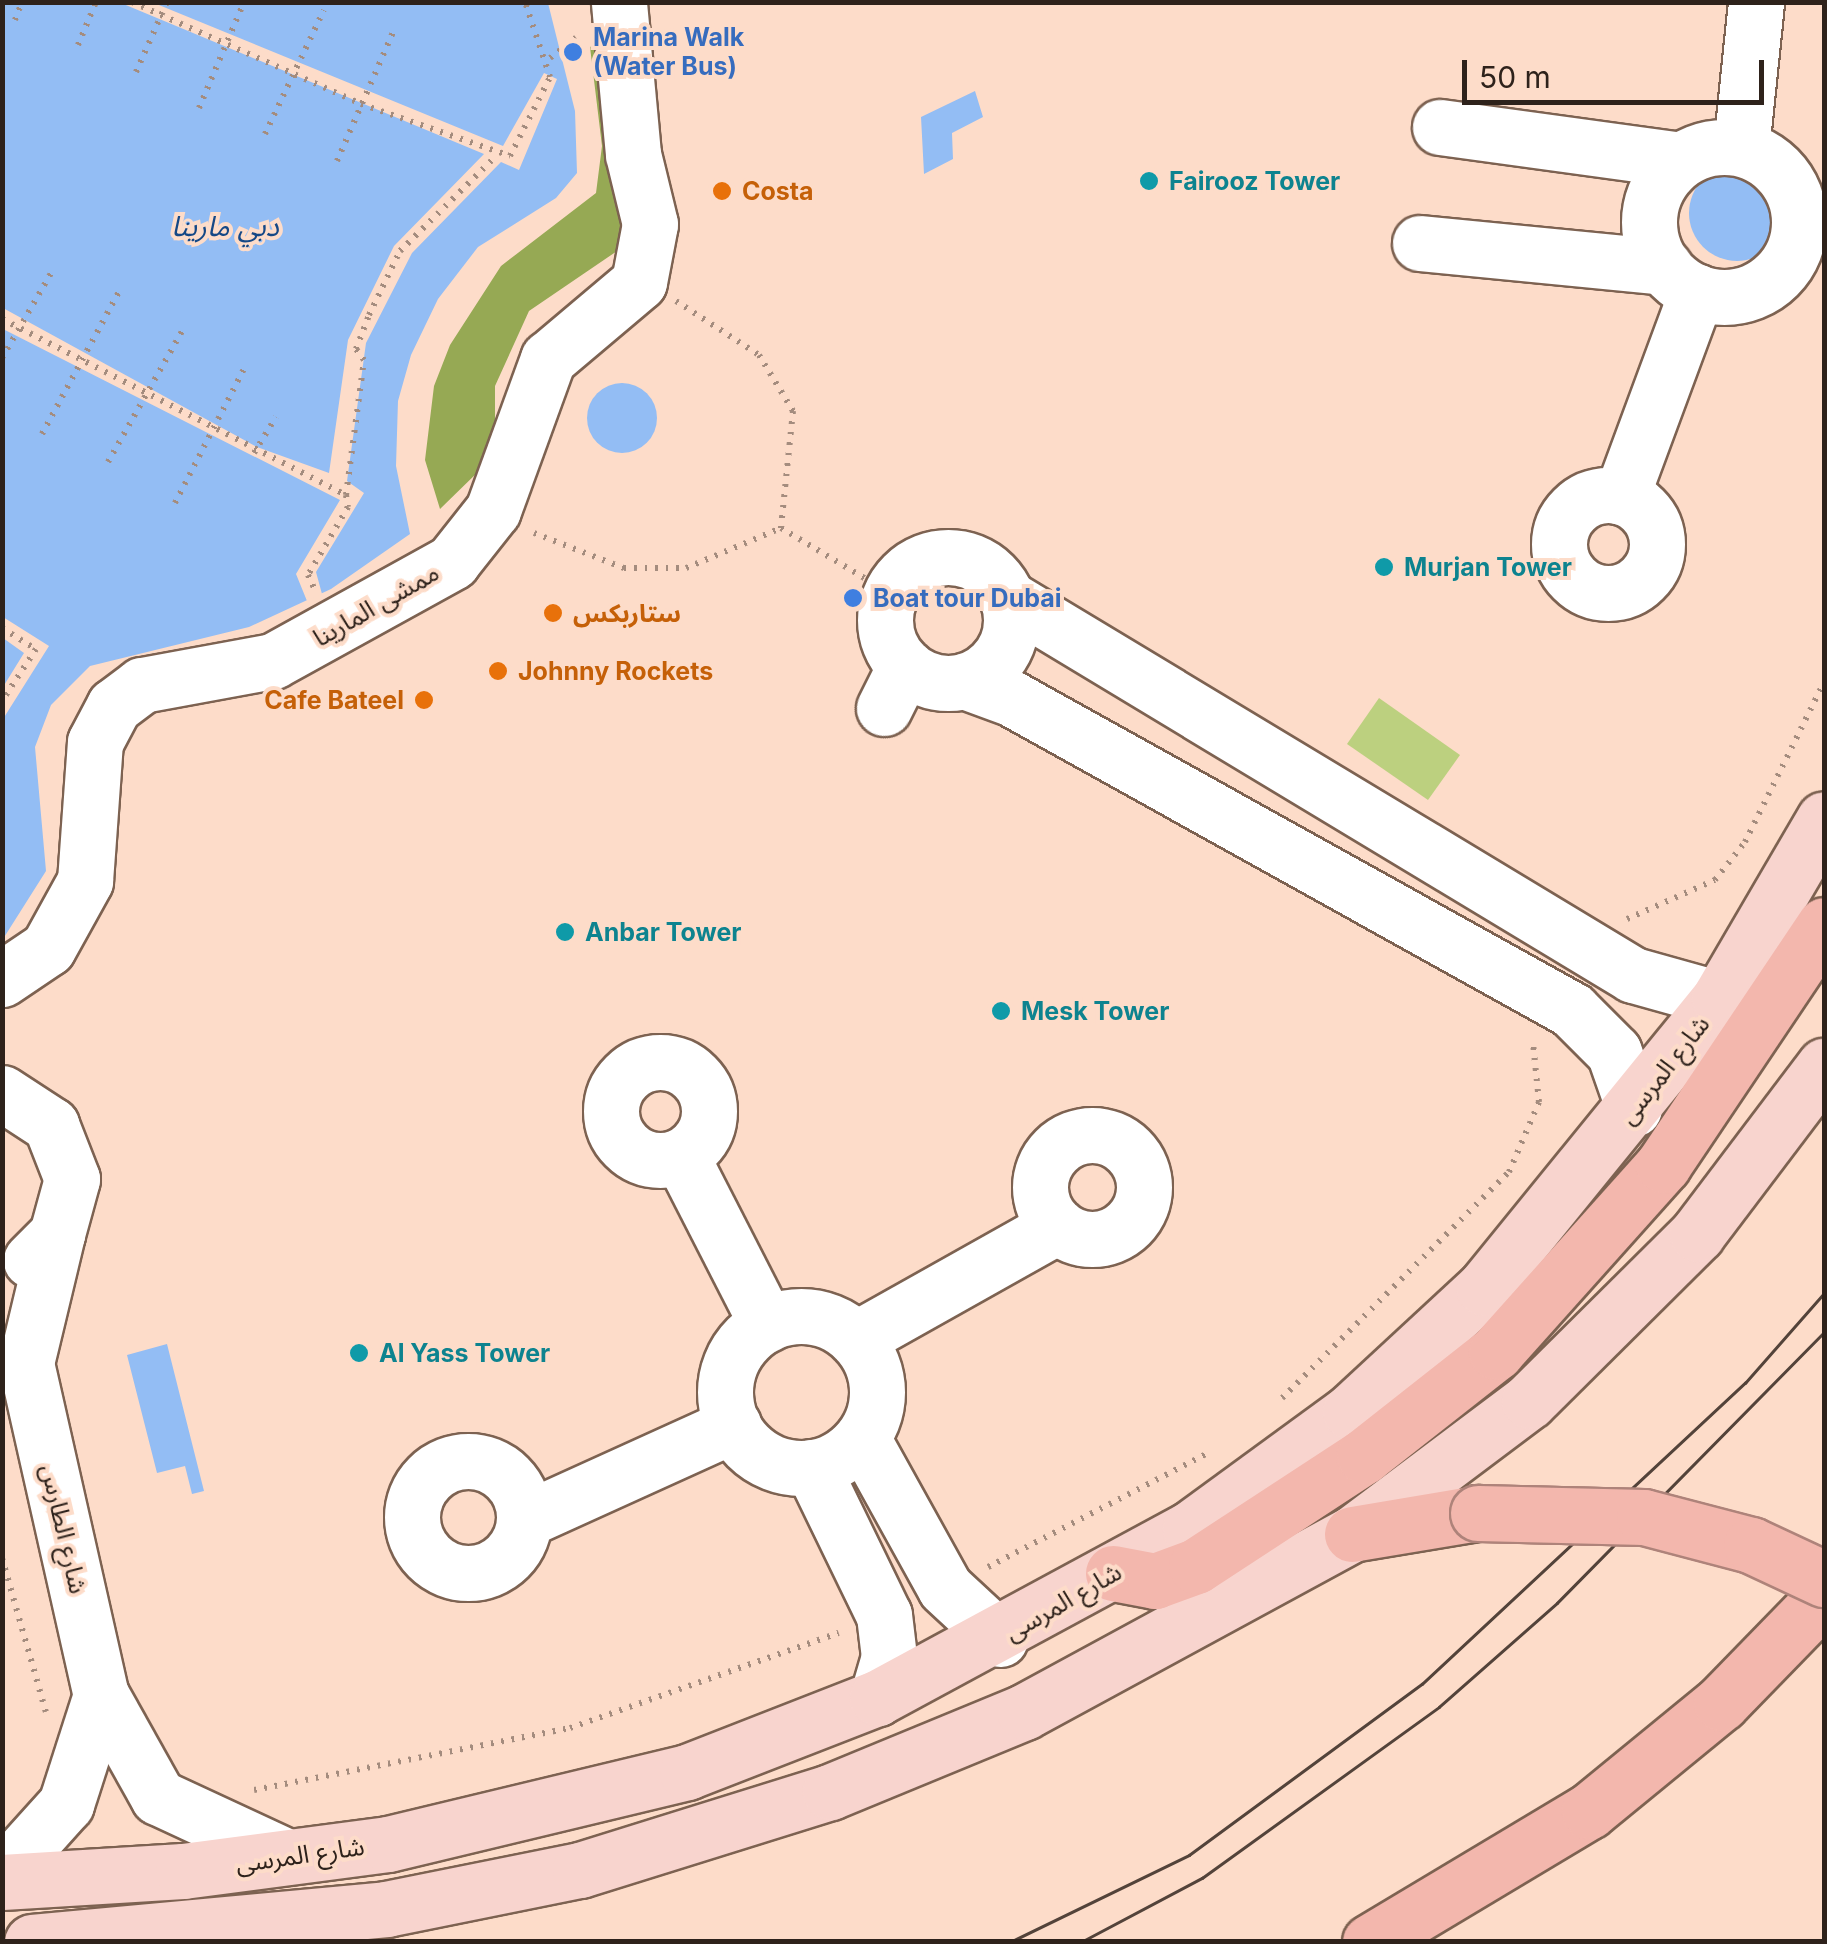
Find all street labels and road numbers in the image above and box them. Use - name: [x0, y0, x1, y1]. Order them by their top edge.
- street label: ممشى المارينا: [308, 557, 444, 653]
- street label: شارع المرسى: [1612, 1010, 1716, 1130]
- street label: شارع الطارس: [35, 1461, 93, 1597]
- street label: شارع المرسى: [999, 1557, 1127, 1647]
- street label: شارع المرسى: [234, 1831, 366, 1879]

